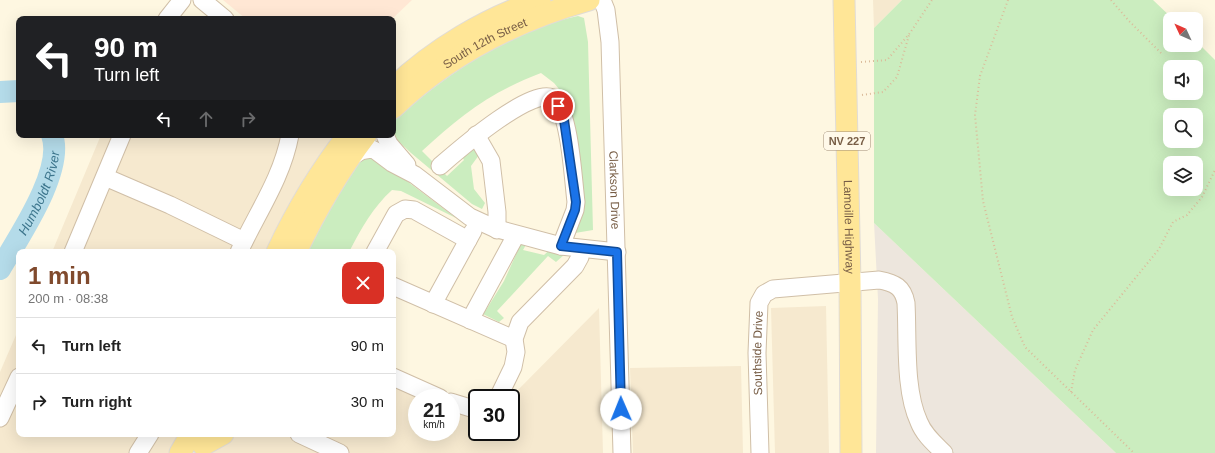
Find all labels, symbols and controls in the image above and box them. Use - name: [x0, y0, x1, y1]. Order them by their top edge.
- north arrow: [1163, 12, 1203, 52]
- map controls: [1163, 12, 1203, 196]
- street label: South 12th Street: [440, 15, 530, 72]
- icon: left: [28, 32, 80, 84]
- text: 90 m: [94, 32, 158, 63]
- button: sound: [1163, 60, 1203, 100]
- text: Turn left: [94, 65, 159, 85]
- pin: [541, 89, 575, 123]
- icon: arrive: [547, 95, 569, 117]
- icon: left: [153, 108, 175, 130]
- icon: ahead: [195, 108, 217, 130]
- icon: right: [237, 108, 259, 130]
- button: search: [1163, 108, 1203, 148]
- road number: NV 227: [824, 132, 870, 150]
- water label: Humboldt River: [15, 150, 62, 238]
- street label: Clarkson Drive: [606, 150, 622, 230]
- button: layers: [1163, 156, 1203, 196]
- street label: Lamoille Highway: [841, 180, 857, 274]
- text: 1 min: [28, 262, 91, 289]
- button: close: [342, 262, 384, 304]
- text: 200 m · 08:38: [28, 291, 108, 306]
- street label: Southside Drive: [750, 310, 766, 396]
- icon: left: [28, 335, 50, 357]
- text: Turn left: [62, 337, 121, 354]
- text: 90 m: [351, 337, 384, 354]
- position arrow: [600, 388, 642, 430]
- speed limit sign: 30: [468, 389, 520, 441]
- icon: right: [28, 391, 50, 413]
- text: Turn right: [62, 393, 132, 410]
- text: 30 m: [351, 393, 384, 410]
- text: 21: [423, 399, 445, 421]
- text: km/h: [423, 419, 445, 430]

